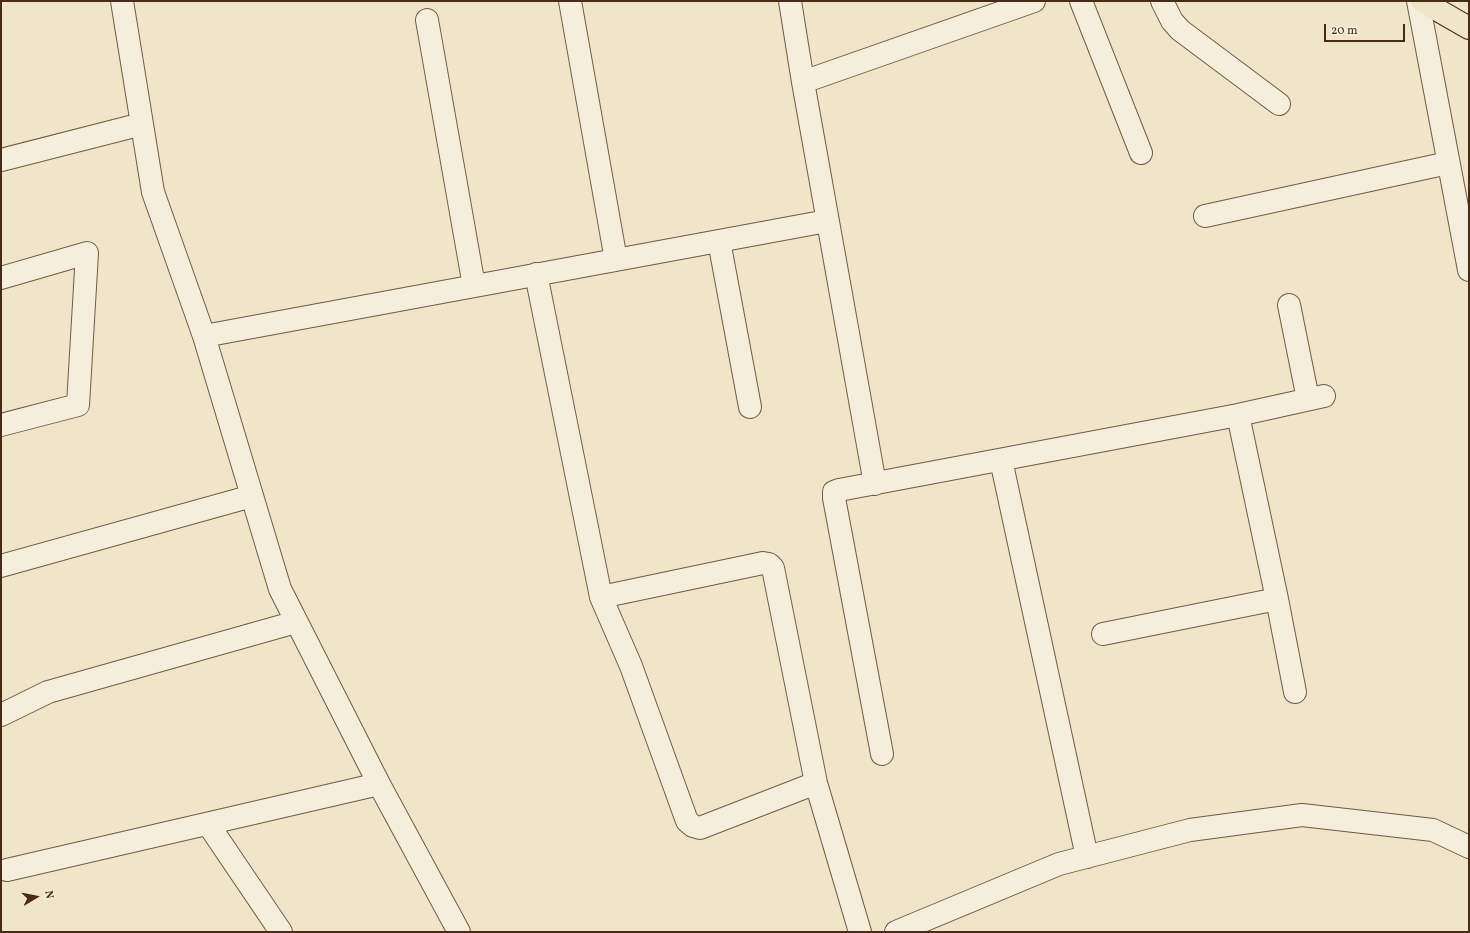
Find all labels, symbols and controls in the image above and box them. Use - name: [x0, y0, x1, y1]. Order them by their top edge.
- scale bar: [1326, 16, 1407, 42]
- text: 20 m: [1331, 23, 1358, 39]
- north arrow: [16, 877, 56, 917]
- text: N: [40, 890, 56, 900]

